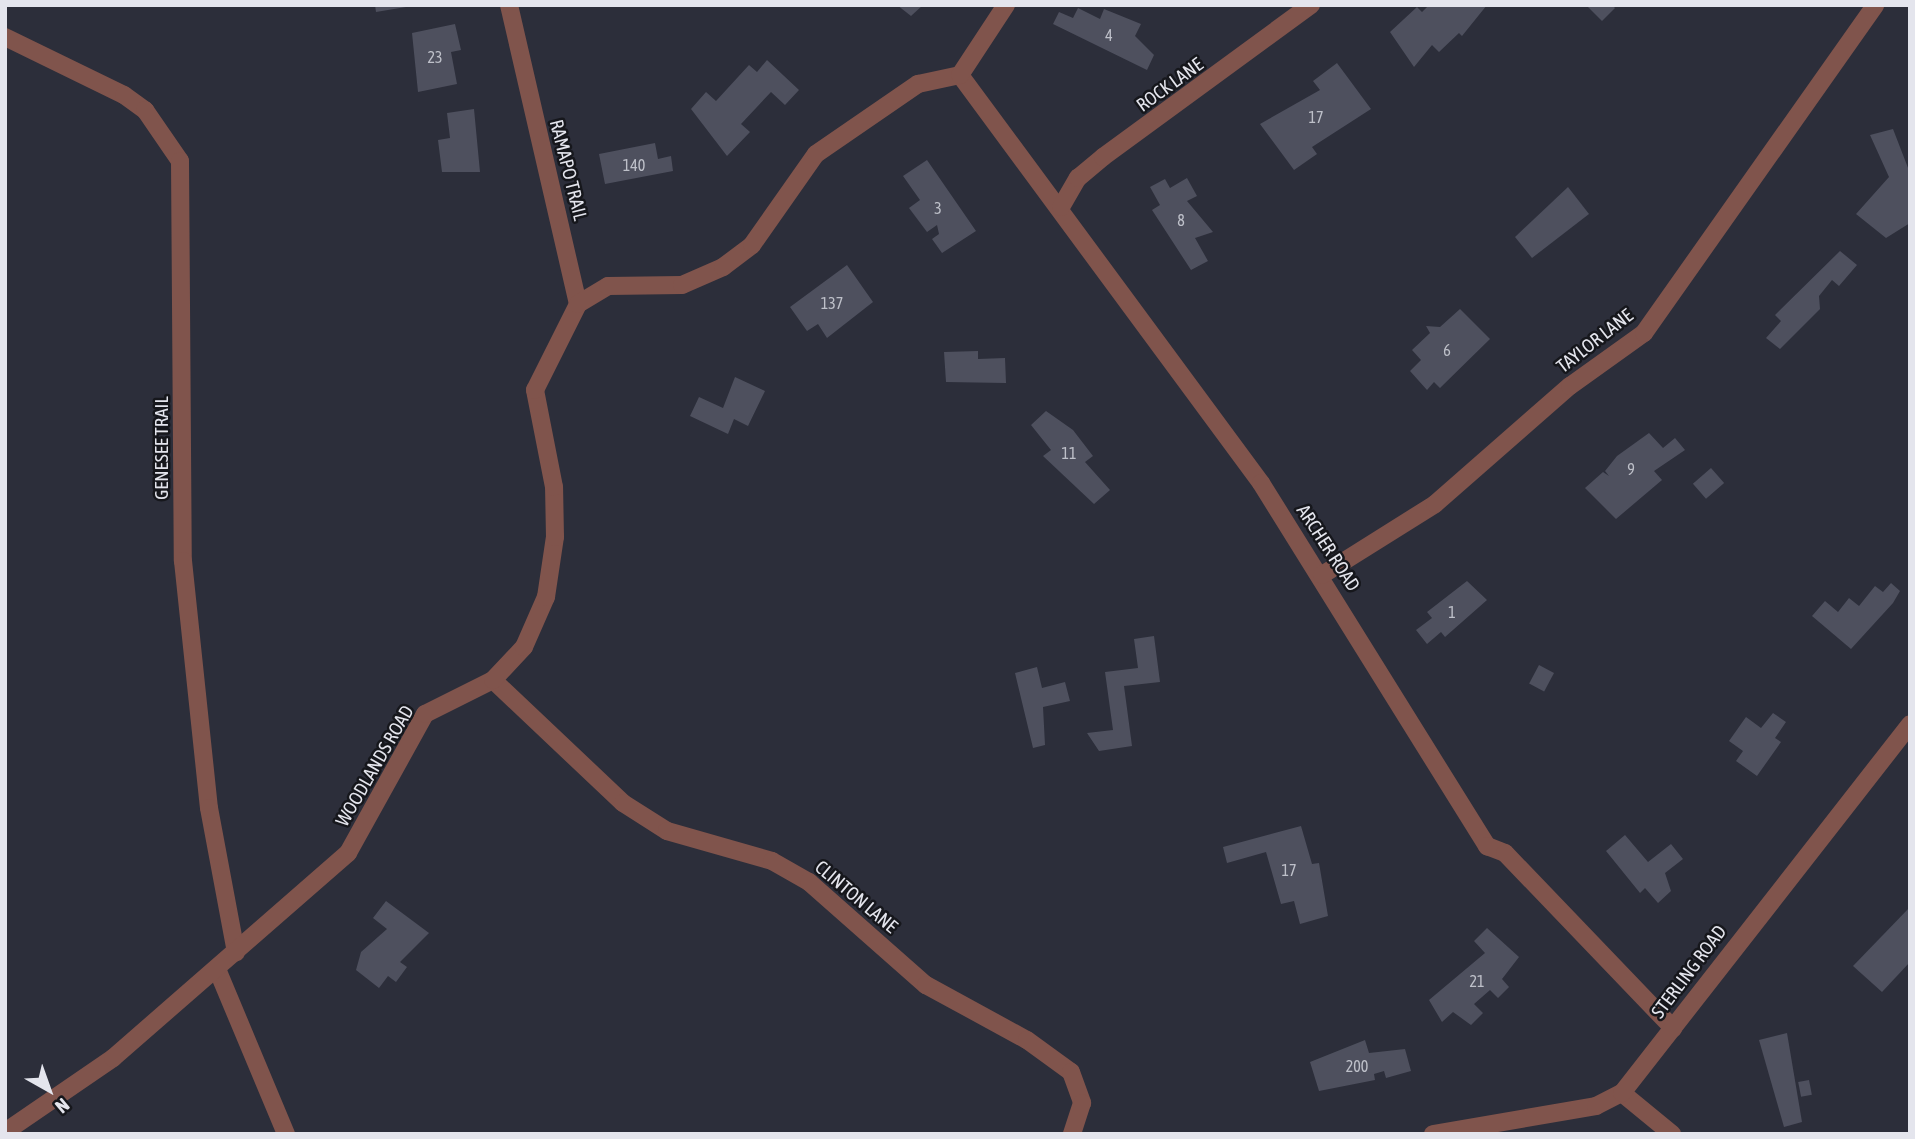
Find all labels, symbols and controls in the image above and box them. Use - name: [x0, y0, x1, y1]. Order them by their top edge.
- house number: 4: [1105, 25, 1113, 45]
- house number: 23: [427, 47, 443, 67]
- street label: ROCK LANE: [1132, 53, 1208, 117]
- house number: 17: [1308, 107, 1324, 127]
- street label: RAMAPO TRAIL: [544, 117, 592, 223]
- house number: 140: [623, 155, 645, 175]
- house number: 3: [934, 198, 942, 218]
- house number: 8: [1177, 210, 1185, 230]
- house number: 137: [821, 293, 843, 313]
- street label: TAYLOR LANE: [1552, 304, 1638, 378]
- house number: 6: [1443, 340, 1451, 360]
- street label: GENESEE TRAIL: [151, 396, 173, 500]
- house number: 11: [1061, 443, 1077, 463]
- house number: 9: [1627, 459, 1635, 479]
- street label: ARCHER ROAD: [1292, 500, 1364, 596]
- house number: 1: [1448, 602, 1456, 622]
- street label: WOODLANDS ROAD: [331, 701, 419, 831]
- street label: CLINTON LANE: [810, 856, 902, 938]
- house number: 17: [1281, 860, 1297, 880]
- street label: STERLING ROAD: [1647, 921, 1731, 1023]
- house number: 21: [1469, 971, 1485, 991]
- north arrow: [14, 1055, 84, 1125]
- house number: 200: [1346, 1056, 1368, 1076]
- text: N: [51, 1094, 74, 1118]

